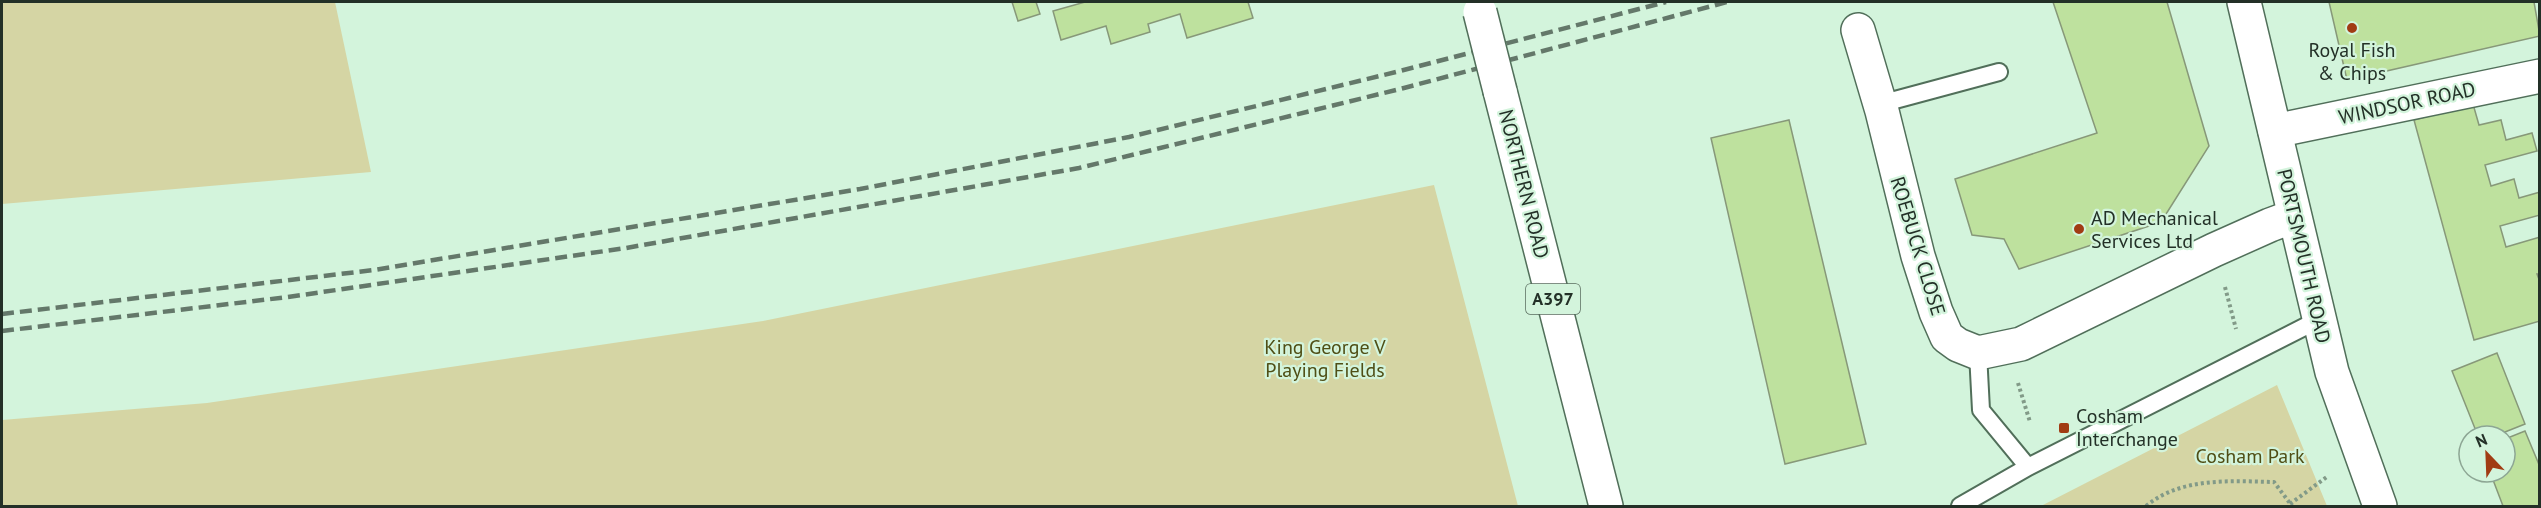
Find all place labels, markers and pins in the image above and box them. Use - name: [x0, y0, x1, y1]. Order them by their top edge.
- marker: Royal Fish & Chips: [2345, 21, 2359, 35]
- place label: Royal Fish & Chips: [2309, 37, 2395, 86]
- place label: AD Mechanical Services Ltd: [2091, 205, 2218, 254]
- marker: AD Mechanical Services Ltd: [2072, 222, 2086, 236]
- place label: Cosham Interchange: [2076, 403, 2178, 452]
- marker: Cosham Interchange: [2057, 421, 2071, 435]

